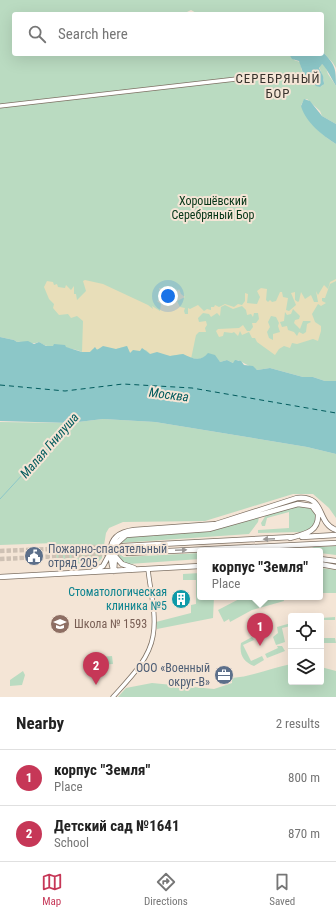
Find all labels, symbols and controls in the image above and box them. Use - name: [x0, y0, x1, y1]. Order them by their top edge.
- search box: [12, 12, 324, 56]
- icon: search: [26, 23, 48, 45]
- text: Search here: [58, 25, 128, 43]
- district label: СЕРЕБРЯНЫЙ БОР: [235, 71, 321, 101]
- park label: Хорошёвский Серебряный Бор: [171, 194, 255, 222]
- your location: [158, 286, 178, 306]
- water label: Москва: [148, 385, 190, 404]
- water label: Малая Гнилуша: [17, 410, 82, 481]
- one-way arrow: [263, 535, 275, 542]
- place label: Пожарно-спасательный отряд 205: [48, 542, 167, 570]
- public building icon: Пожарно-спасательный отряд 205: [23, 545, 45, 567]
- one-way arrow: [175, 547, 187, 554]
- popup: [197, 548, 323, 600]
- text: корпус "Земля": [212, 558, 308, 576]
- text: Place: [212, 576, 240, 591]
- place label: Стоматологическая клиника №5: [68, 585, 167, 613]
- building icon: Стоматологическая клиника №5: [170, 588, 192, 610]
- school or university icon: Школа № 1593: [49, 613, 71, 635]
- pin: 1: [247, 613, 273, 646]
- map controls: [288, 613, 324, 685]
- button: locate: [288, 613, 324, 649]
- place label: Школа № 1593: [74, 617, 147, 631]
- button: layers: [288, 649, 324, 685]
- pin: 2: [83, 652, 109, 685]
- place label: ООО «Военный округ-В»: [136, 661, 210, 689]
- office icon: ООО «Военный округ-В»: [213, 664, 235, 686]
- text: Nearby: [16, 713, 64, 733]
- text: 2 results: [276, 716, 320, 731]
- text: корпус "Земля": [54, 761, 150, 779]
- text: 1: [26, 770, 32, 785]
- text: 800 m: [288, 770, 320, 785]
- text: Place: [54, 779, 83, 794]
- text: Детский сад №1641: [54, 817, 179, 835]
- text: 2: [26, 826, 32, 841]
- text: 870 m: [288, 826, 320, 841]
- text: School: [54, 835, 89, 850]
- tab: Map: [41, 871, 63, 908]
- tab: Directions: [144, 871, 188, 908]
- tab: Saved: [269, 871, 295, 908]

